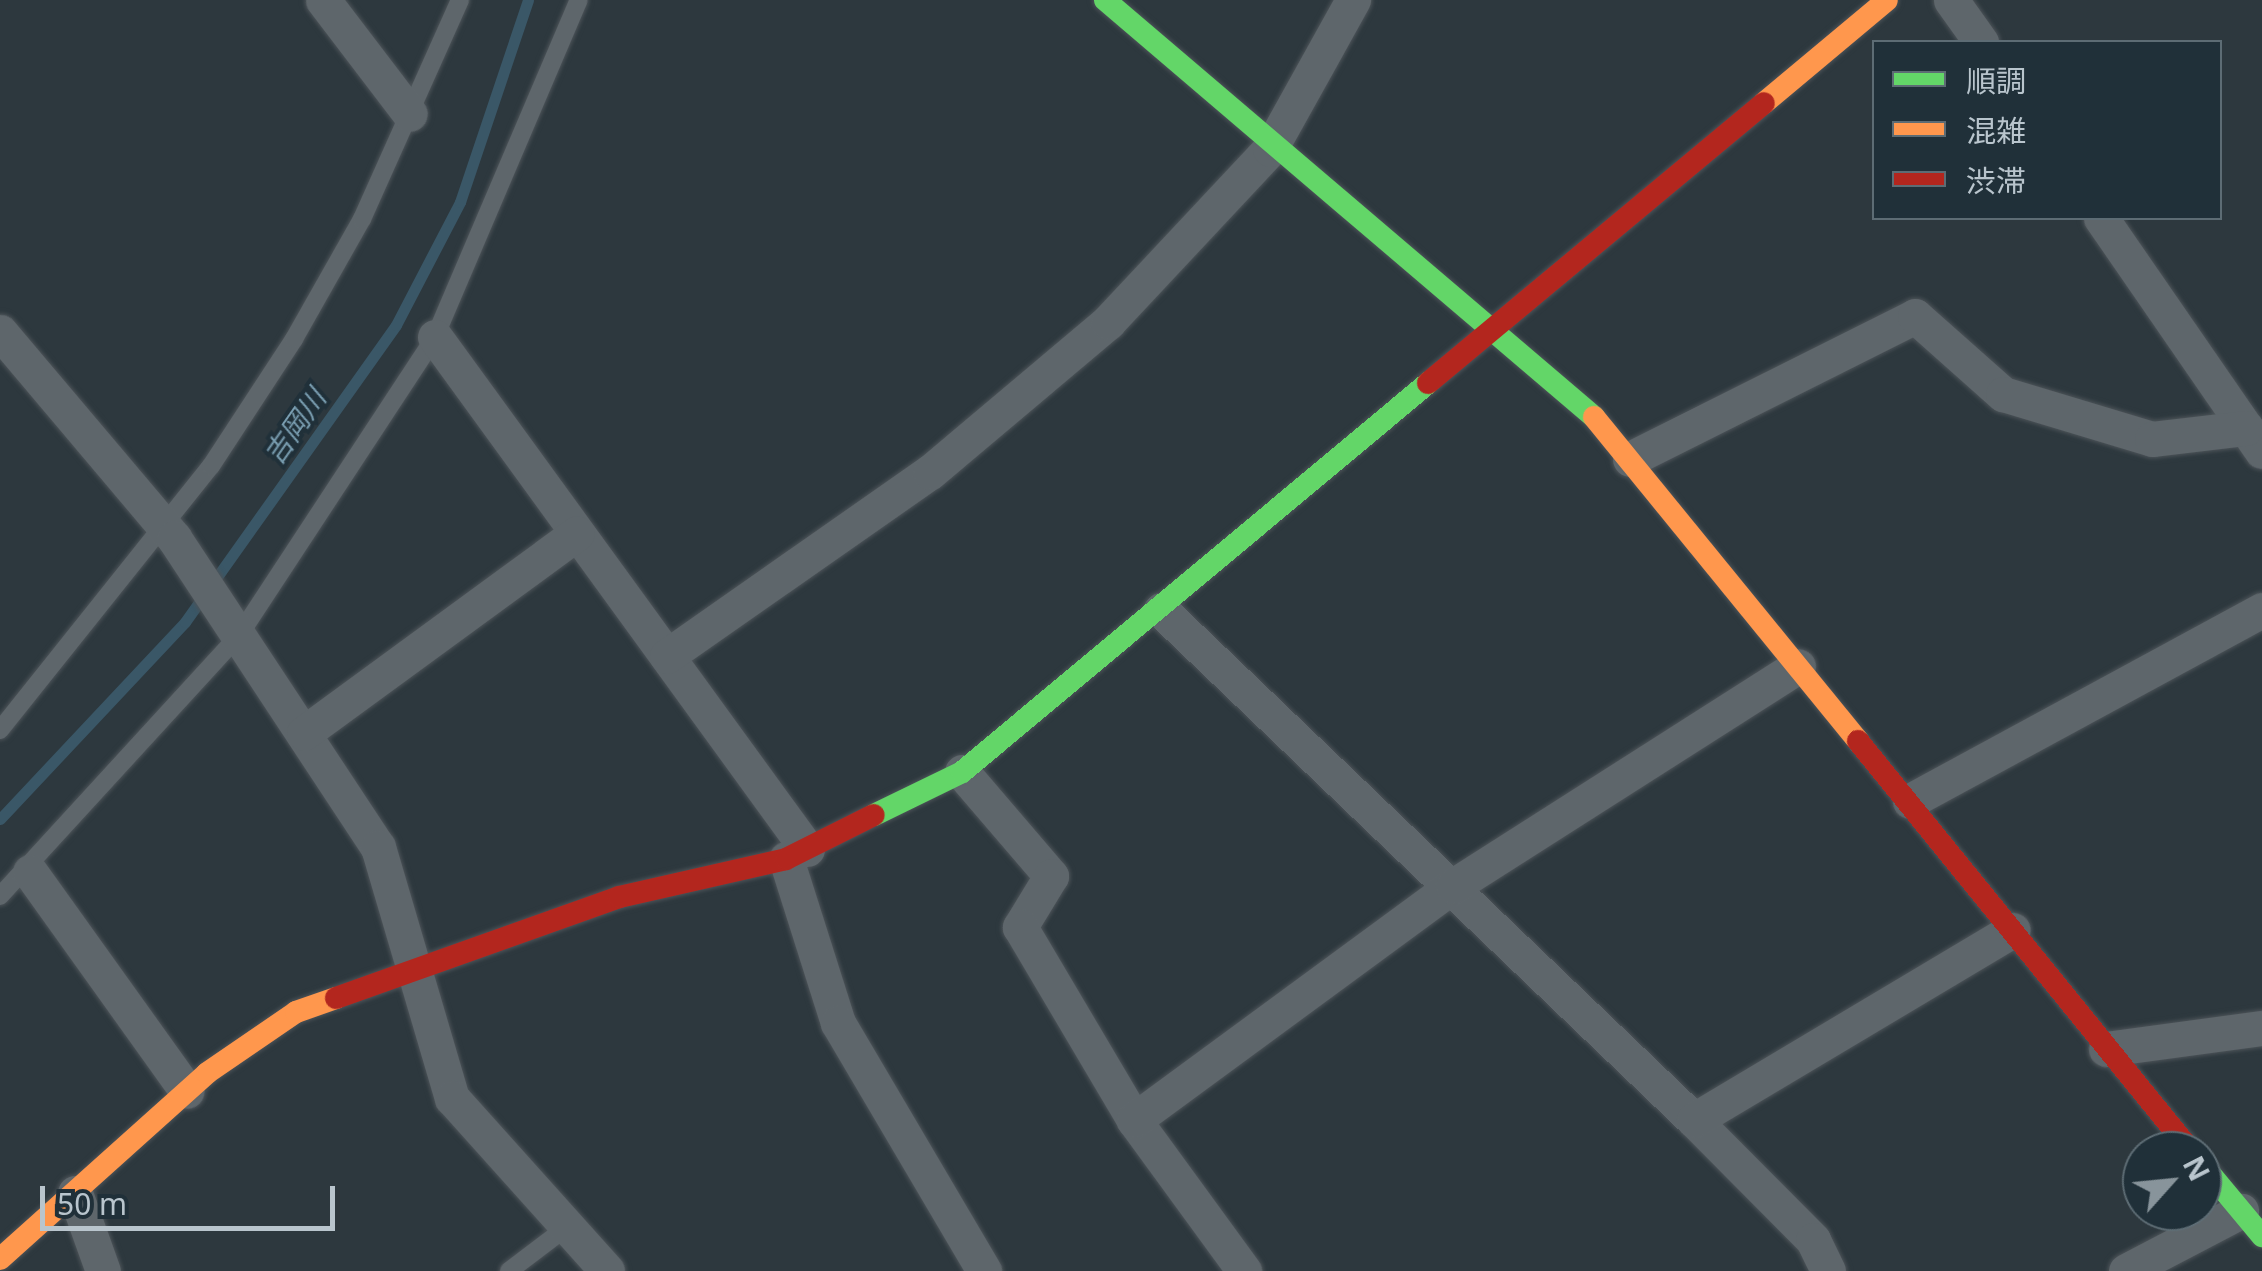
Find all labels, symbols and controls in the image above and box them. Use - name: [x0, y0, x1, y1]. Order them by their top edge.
- legend: [1872, 40, 2222, 220]
- text: 順調: [1966, 60, 2026, 101]
- text: 混雑: [1966, 110, 2026, 151]
- text: 渋滞: [1966, 160, 2026, 201]
- water label: 吉岡川: [256, 382, 332, 470]
- north arrow: [2122, 1131, 2222, 1231]
- text: N: [2175, 1150, 2219, 1187]
- scale bar: [45, 1166, 340, 1228]
- text: 50 m: [57, 1183, 127, 1224]

